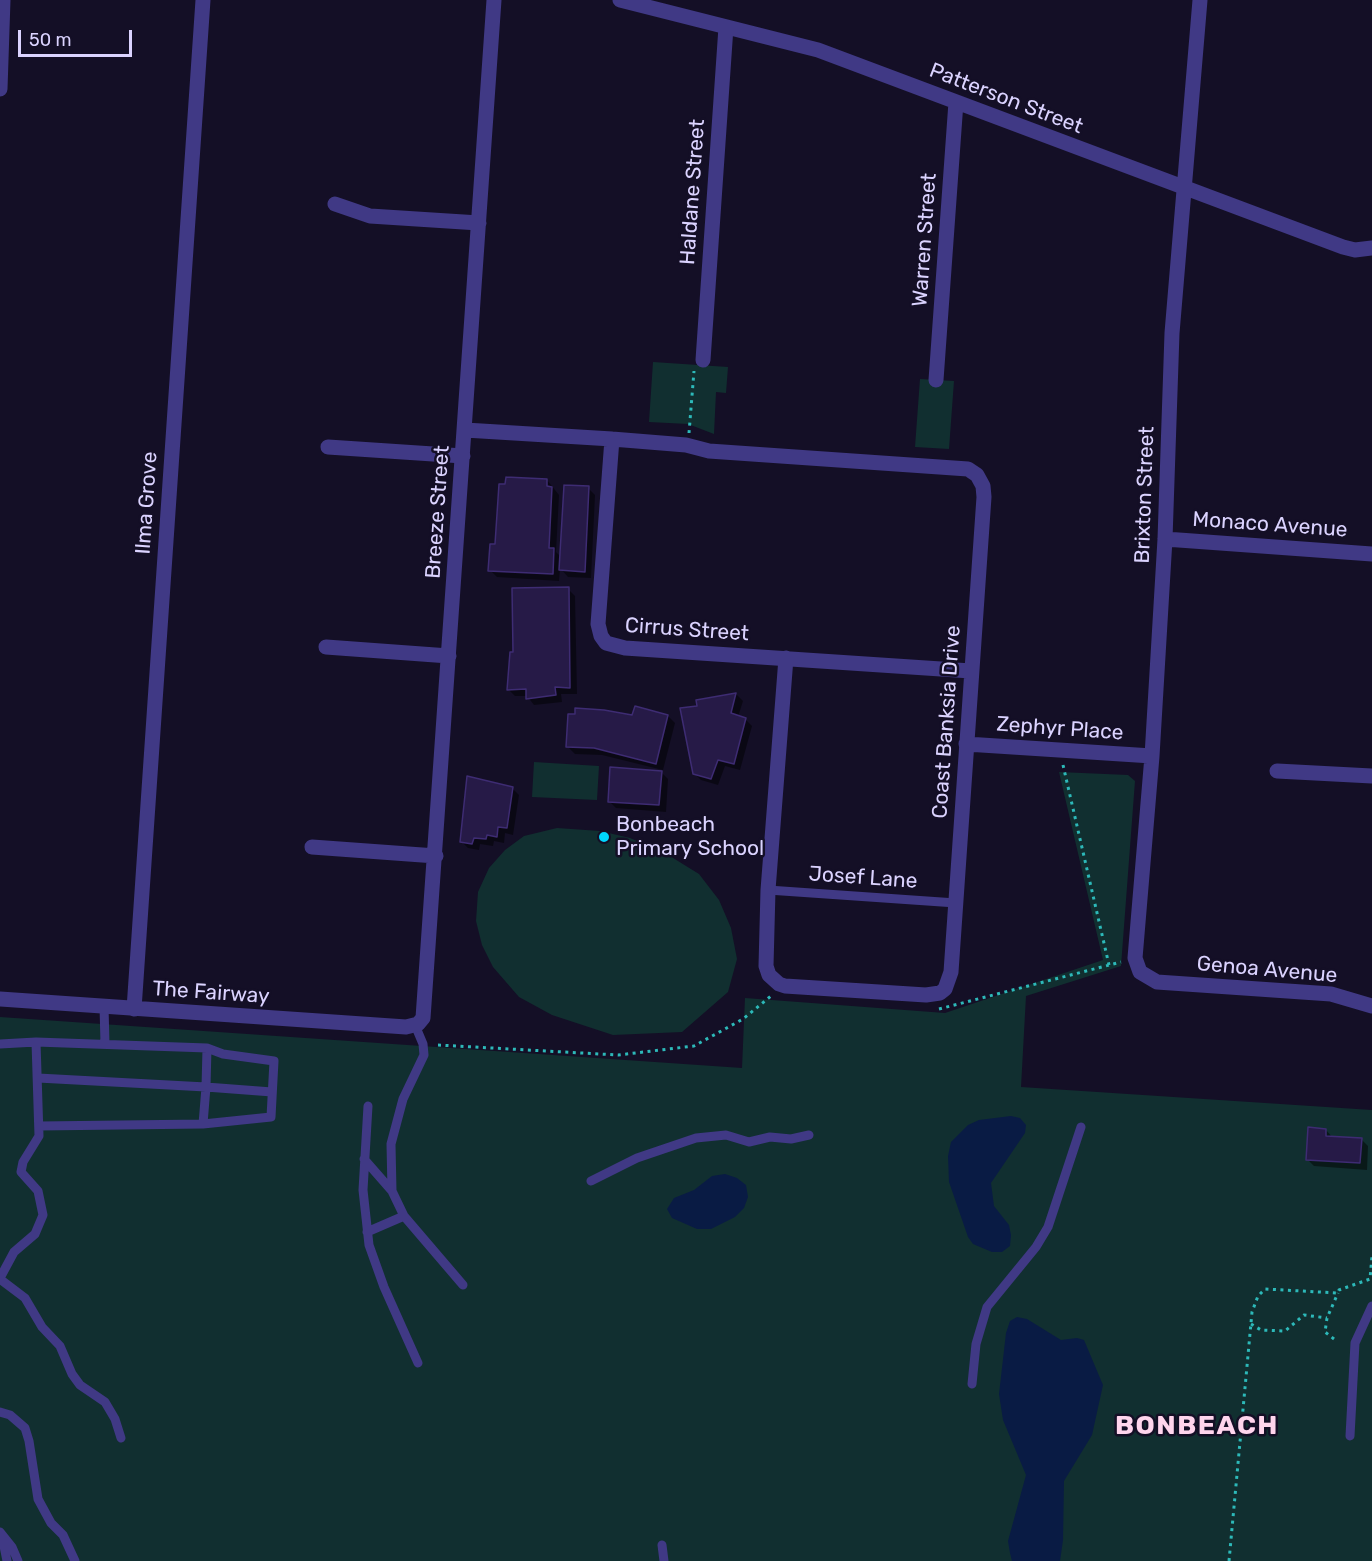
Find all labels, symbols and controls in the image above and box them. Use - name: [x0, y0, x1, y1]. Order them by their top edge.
- scale bar: [21, 18, 135, 56]
- text: 50 m: [29, 29, 72, 51]
- street label: Patterson Street: [926, 58, 1086, 140]
- street label: Haldane Street: [675, 118, 711, 266]
- street label: Warren Street: [908, 172, 942, 308]
- street label: Brixton Street: [1130, 426, 1160, 564]
- street label: Breeze Street: [421, 445, 455, 579]
- street label: Ilma Grove: [131, 451, 163, 555]
- street label: Monaco Avenue: [1192, 507, 1348, 543]
- street label: Cirrus Street: [624, 613, 750, 647]
- street label: Coast Banksia Drive: [928, 624, 966, 820]
- street label: Zephyr Place: [996, 712, 1124, 746]
- place label: Bonbeach Primary School: [616, 812, 764, 862]
- marker: Bonbeach Primary School: [597, 830, 611, 844]
- street label: Josef Lane: [808, 862, 918, 894]
- street label: Genoa Avenue: [1196, 951, 1338, 989]
- street label: The Fairway: [152, 976, 270, 1010]
- district label: BONBEACH: [1115, 1410, 1279, 1442]

